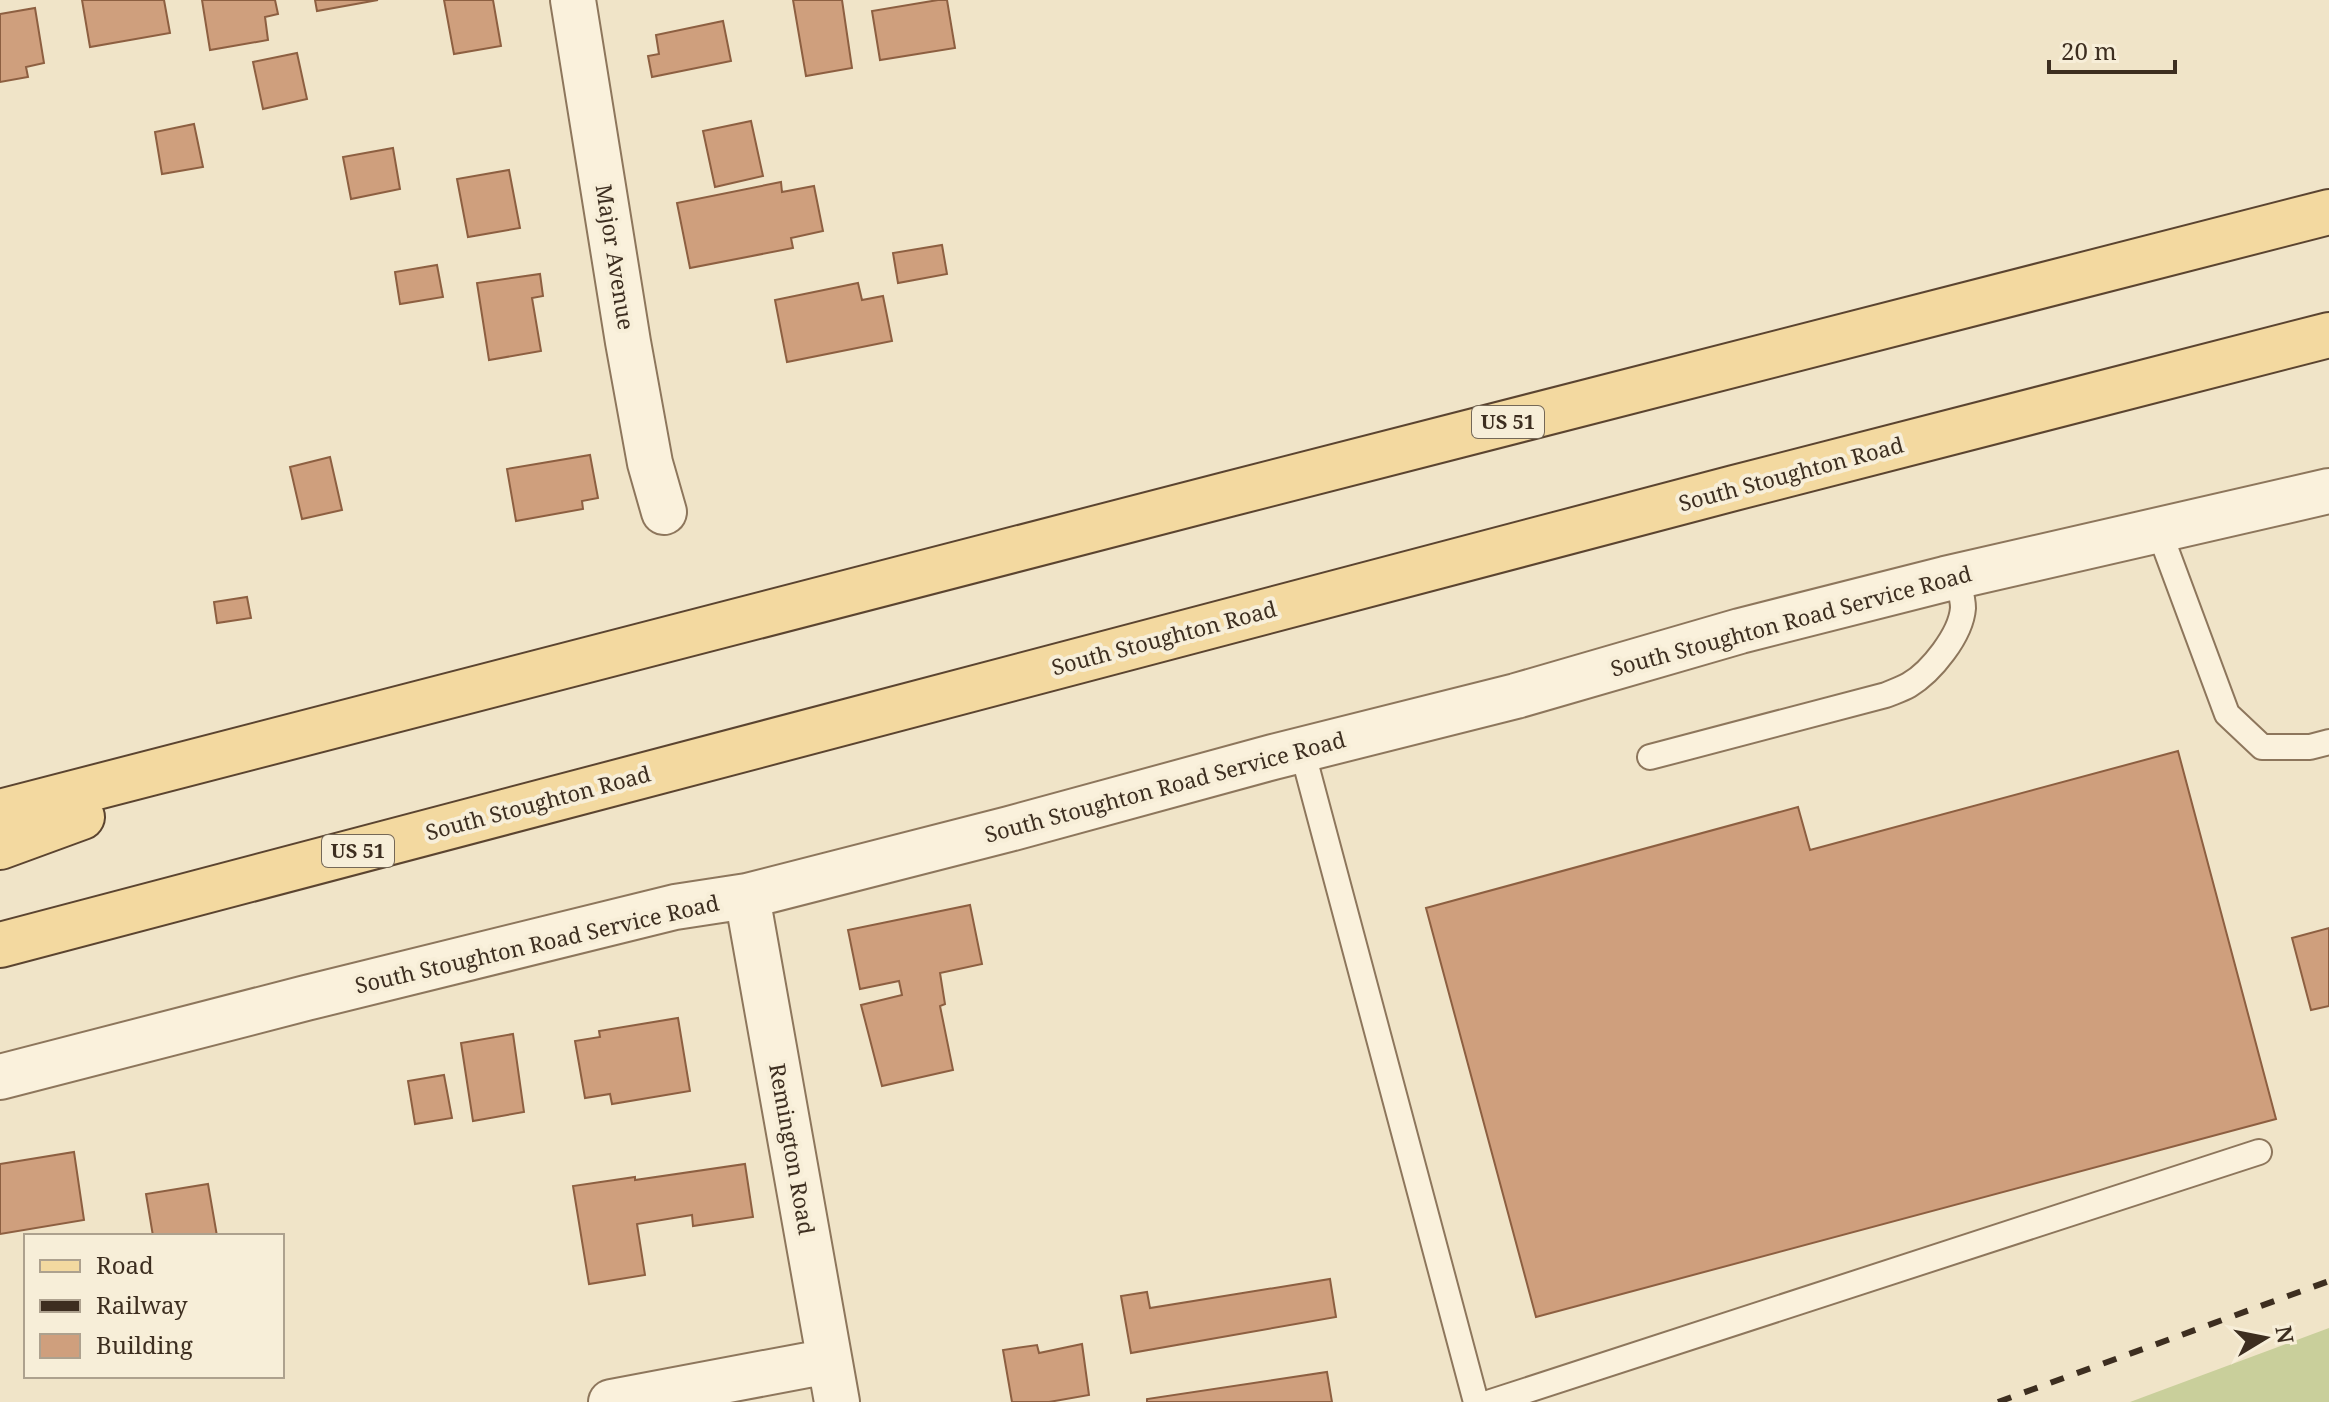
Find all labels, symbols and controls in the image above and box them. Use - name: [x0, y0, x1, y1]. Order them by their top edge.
- scale bar: [2049, 24, 2175, 74]
- text: 20 m: [2061, 34, 2117, 67]
- street label: Major Avenue: [590, 182, 642, 332]
- road number: US 51: [1472, 406, 1544, 438]
- street label: South Stoughton Road: [1675, 428, 1907, 517]
- street label: South Stoughton Road Service Road: [1607, 557, 1975, 683]
- street label: South Stoughton Road: [1048, 592, 1280, 681]
- street label: South Stoughton Road Service Road: [981, 723, 1349, 849]
- street label: South Stoughton Road: [422, 757, 654, 846]
- road number: US 51: [322, 835, 394, 867]
- street label: South Stoughton Road Service Road: [352, 886, 722, 1000]
- street label: Remington Road: [763, 1061, 823, 1237]
- legend: [24, 1234, 284, 1378]
- text: Road: [96, 1248, 154, 1281]
- text: Railway: [96, 1288, 188, 1321]
- north arrow: [2225, 1298, 2305, 1378]
- text: N: [2269, 1323, 2302, 1345]
- text: Building: [96, 1328, 193, 1361]

